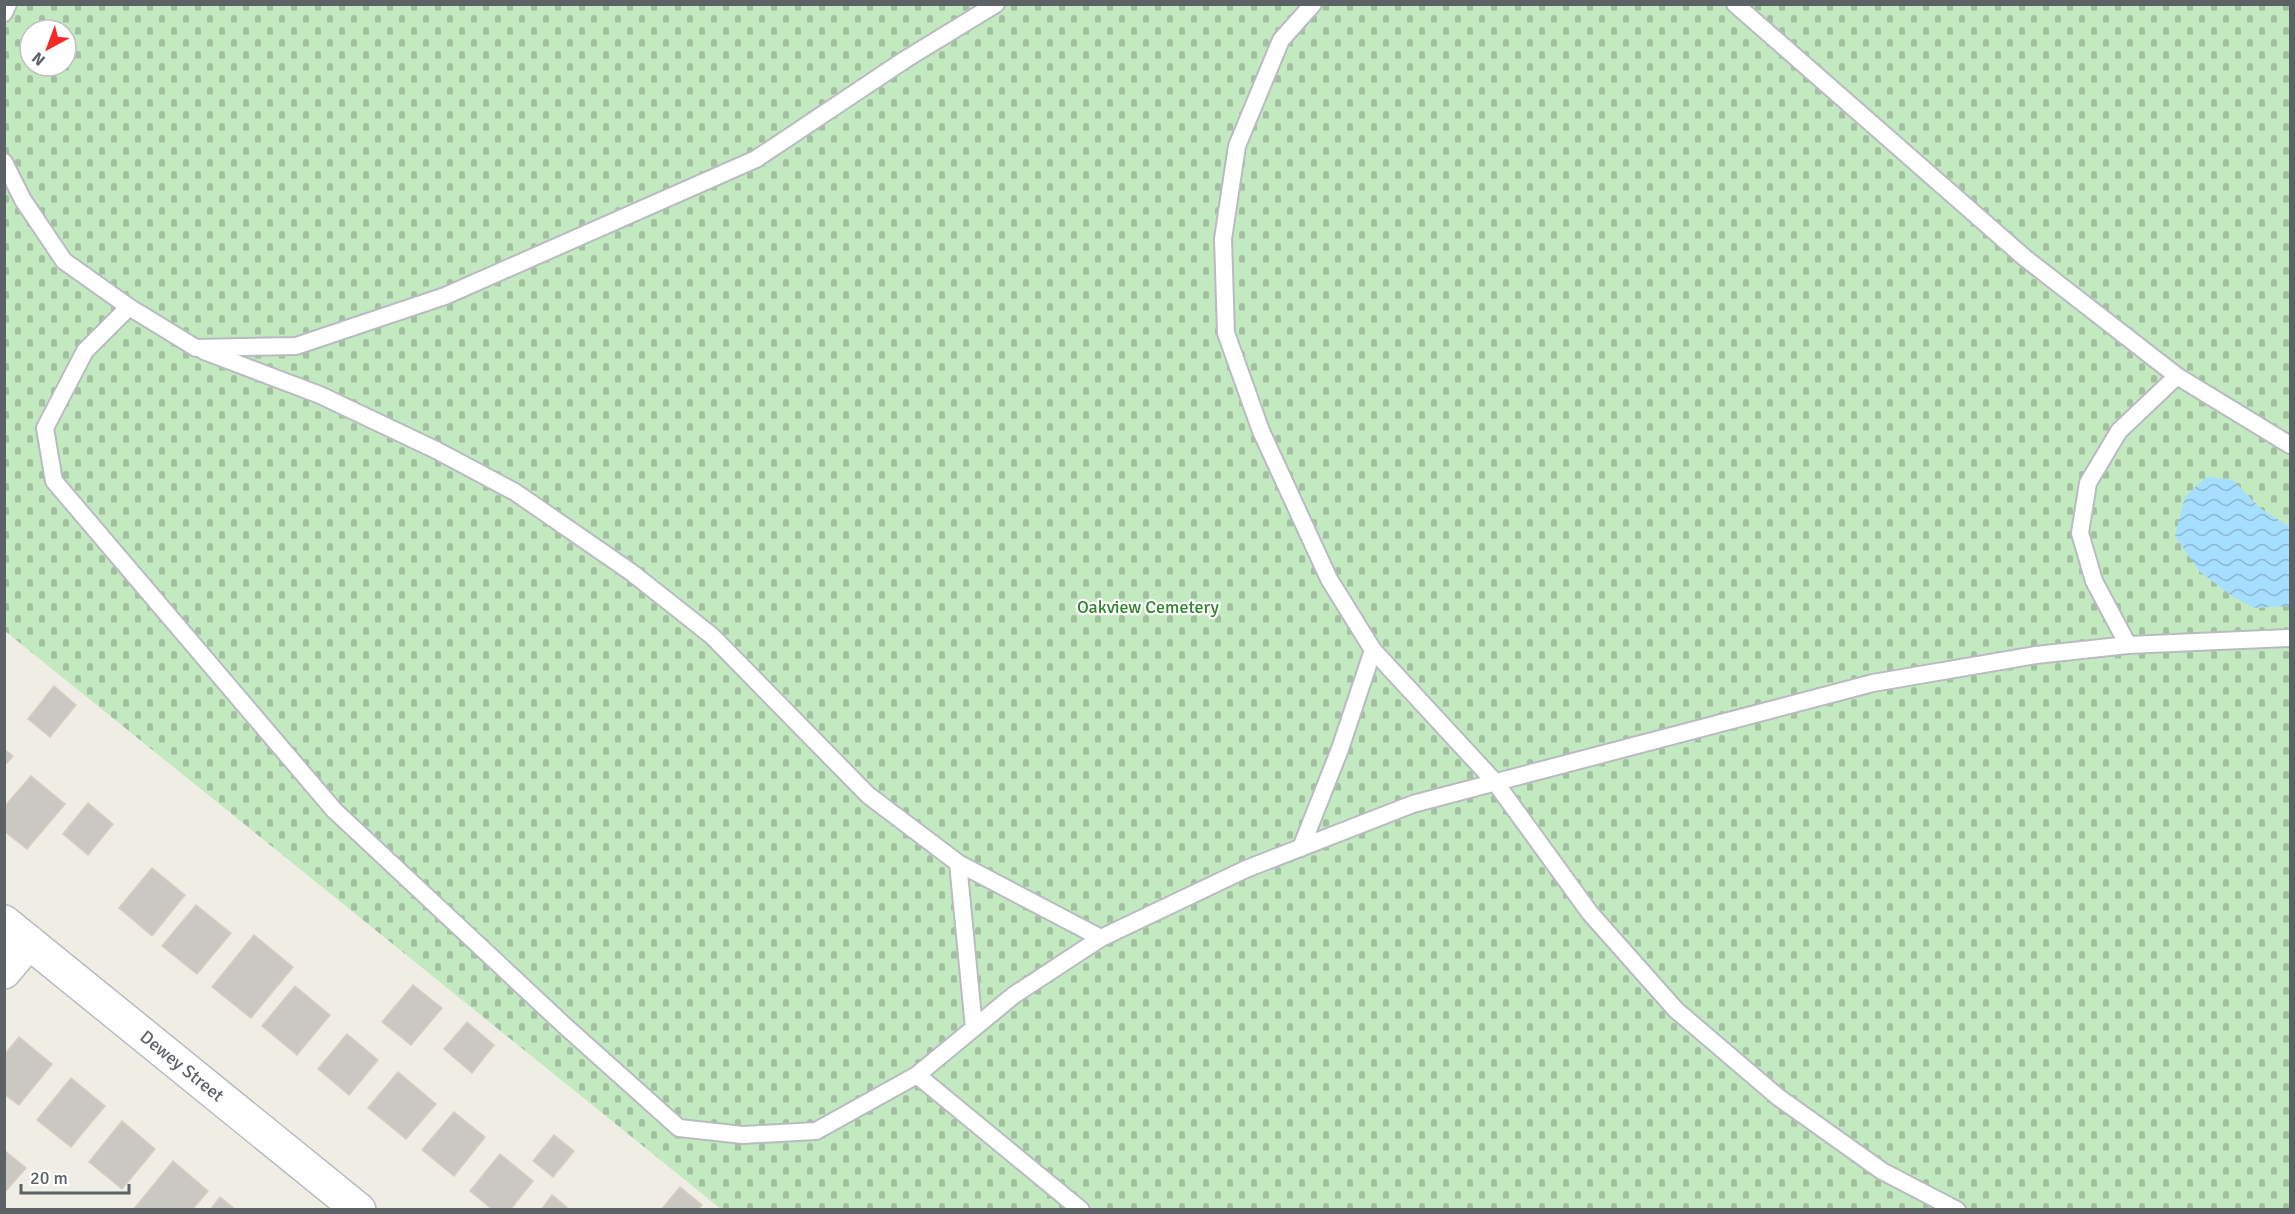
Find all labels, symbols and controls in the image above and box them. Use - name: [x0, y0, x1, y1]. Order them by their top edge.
- north arrow: [18, 18, 78, 78]
- text: N: [28, 47, 50, 70]
- park label: Oakview Cemetery: [1077, 596, 1220, 618]
- street label: Dewey Street: [136, 1026, 228, 1106]
- scale bar: [21, 1157, 129, 1195]
- text: 20 m: [30, 1167, 68, 1189]

